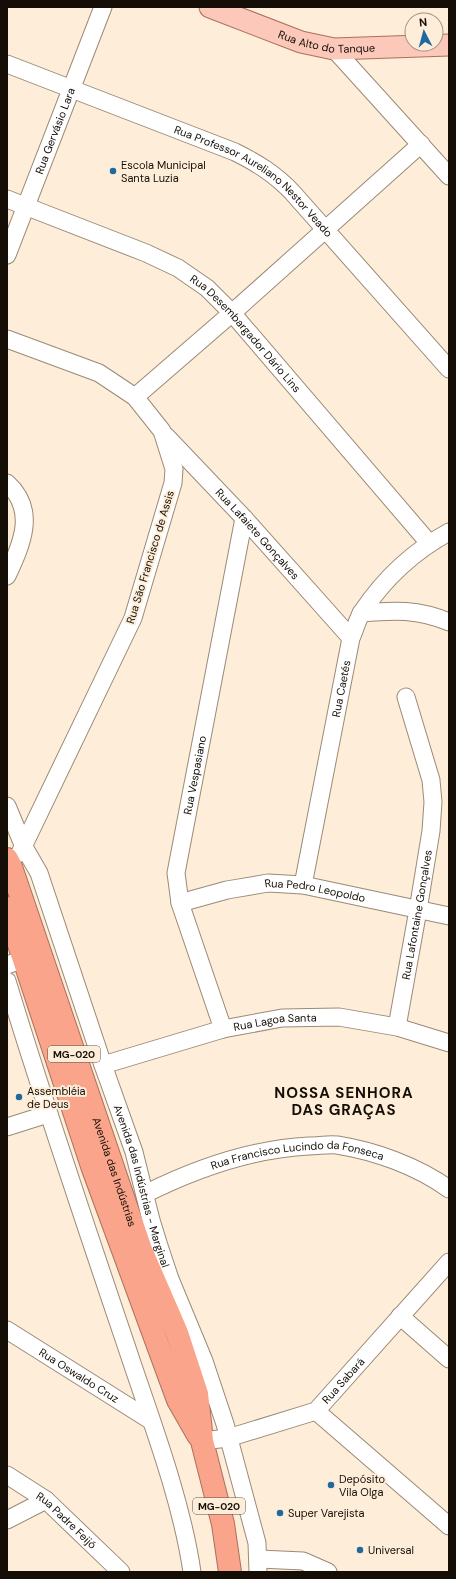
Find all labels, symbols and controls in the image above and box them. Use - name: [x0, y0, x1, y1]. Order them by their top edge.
- north arrow: [404, 12, 444, 52]
- text: N: [418, 15, 428, 29]
- street label: Rua Alto do Tanque: [276, 27, 375, 56]
- street label: Rua Gervásio Lara: [32, 86, 78, 176]
- street label: Rua Professor Aureliano Nestor Veado: [172, 122, 336, 240]
- place label: Escola Municipal Santa Luzia: [121, 158, 206, 185]
- marker: Escola Municipal Santa Luzia: [108, 166, 118, 176]
- street label: Rua Desembargador Dário Lins: [187, 271, 304, 395]
- street label: Rua Lafaiete Gonçalves: [212, 485, 302, 582]
- street label: Rua São Francisco de Assis: [123, 489, 177, 625]
- street label: Rua Caetés: [329, 659, 354, 718]
- street label: Rua Vespasiano: [180, 735, 209, 816]
- street label: Rua Lafontaine Gonçalves: [399, 849, 435, 981]
- street label: Rua Pedro Leopoldo: [264, 876, 367, 905]
- street label: Rua Lagoa Santa: [232, 1010, 317, 1034]
- road number: MG-020: [48, 1046, 100, 1062]
- district label: NOSSA SENHORA DAS GRAÇAS: [274, 1083, 414, 1120]
- place label: Assembléia de Deus: [27, 1084, 86, 1111]
- marker: Assembléia de Deus: [14, 1092, 24, 1102]
- street label: Avenida das Indústrias - Marginal: [111, 1103, 173, 1269]
- street label: Avenida das Indústrias: [89, 1115, 140, 1228]
- street label: Rua Francisco Lucindo da Fonseca: [209, 1138, 386, 1172]
- street label: Rua Oswaldo Cruz: [36, 1345, 122, 1406]
- street label: Rua Sabará: [319, 1355, 367, 1407]
- place label: Depósito Vila Olga: [339, 1472, 385, 1499]
- marker: Depósito Vila Olga: [326, 1480, 336, 1490]
- street label: Rua Padre Feijó: [34, 1489, 100, 1552]
- road number: MG-020: [193, 1498, 245, 1514]
- place label: Super Varejista: [288, 1506, 365, 1520]
- marker: Super Varejista: [275, 1508, 285, 1518]
- place label: Universal: [368, 1543, 414, 1557]
- marker: Universal: [355, 1545, 365, 1555]

